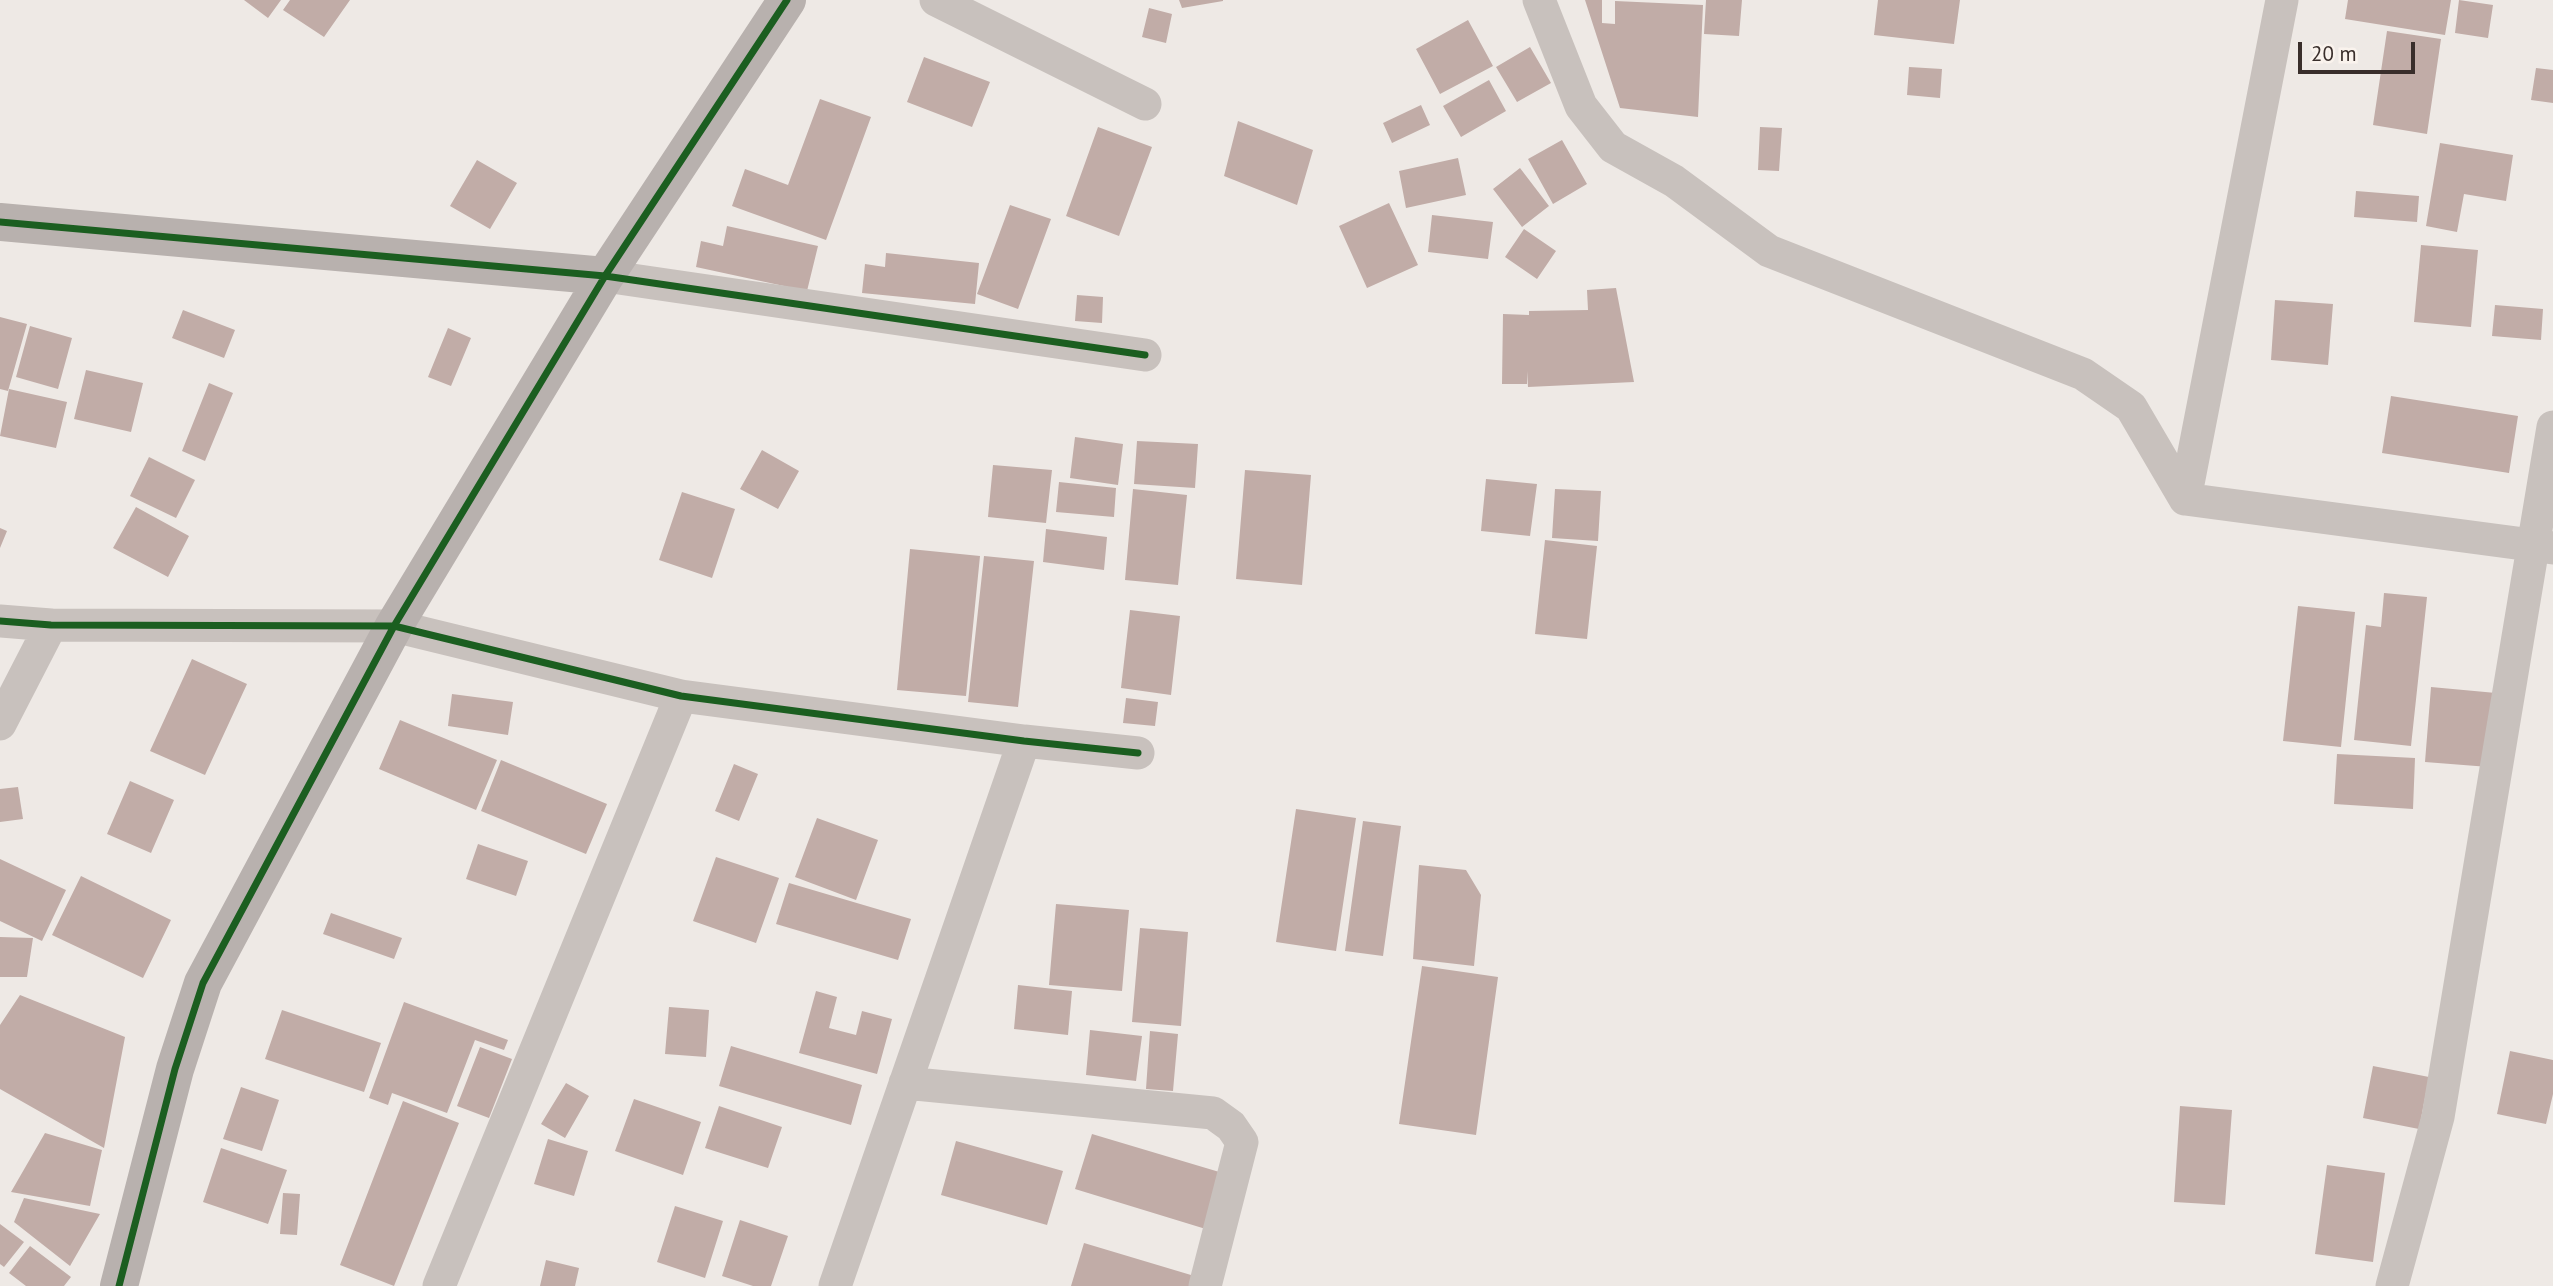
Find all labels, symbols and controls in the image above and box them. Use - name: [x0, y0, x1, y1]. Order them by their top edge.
- scale bar: [2301, 28, 2418, 72]
- text: 20 m: [2311, 40, 2357, 67]

